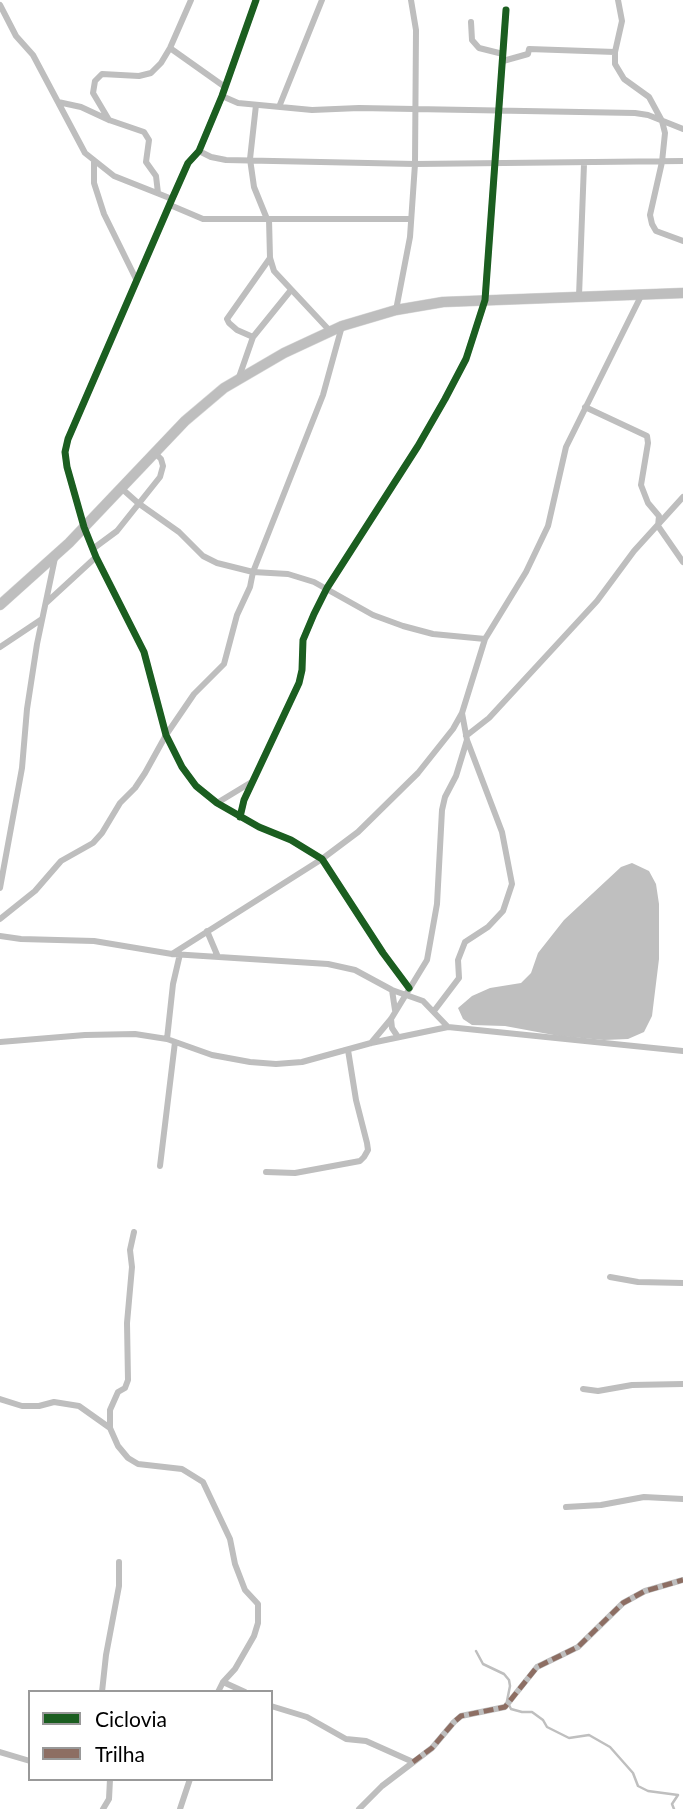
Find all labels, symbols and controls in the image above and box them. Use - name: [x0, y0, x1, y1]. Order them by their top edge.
- legend: [28, 1690, 273, 1781]
- text: Ciclovia: [95, 1706, 167, 1731]
- text: Trilha: [95, 1741, 145, 1766]

